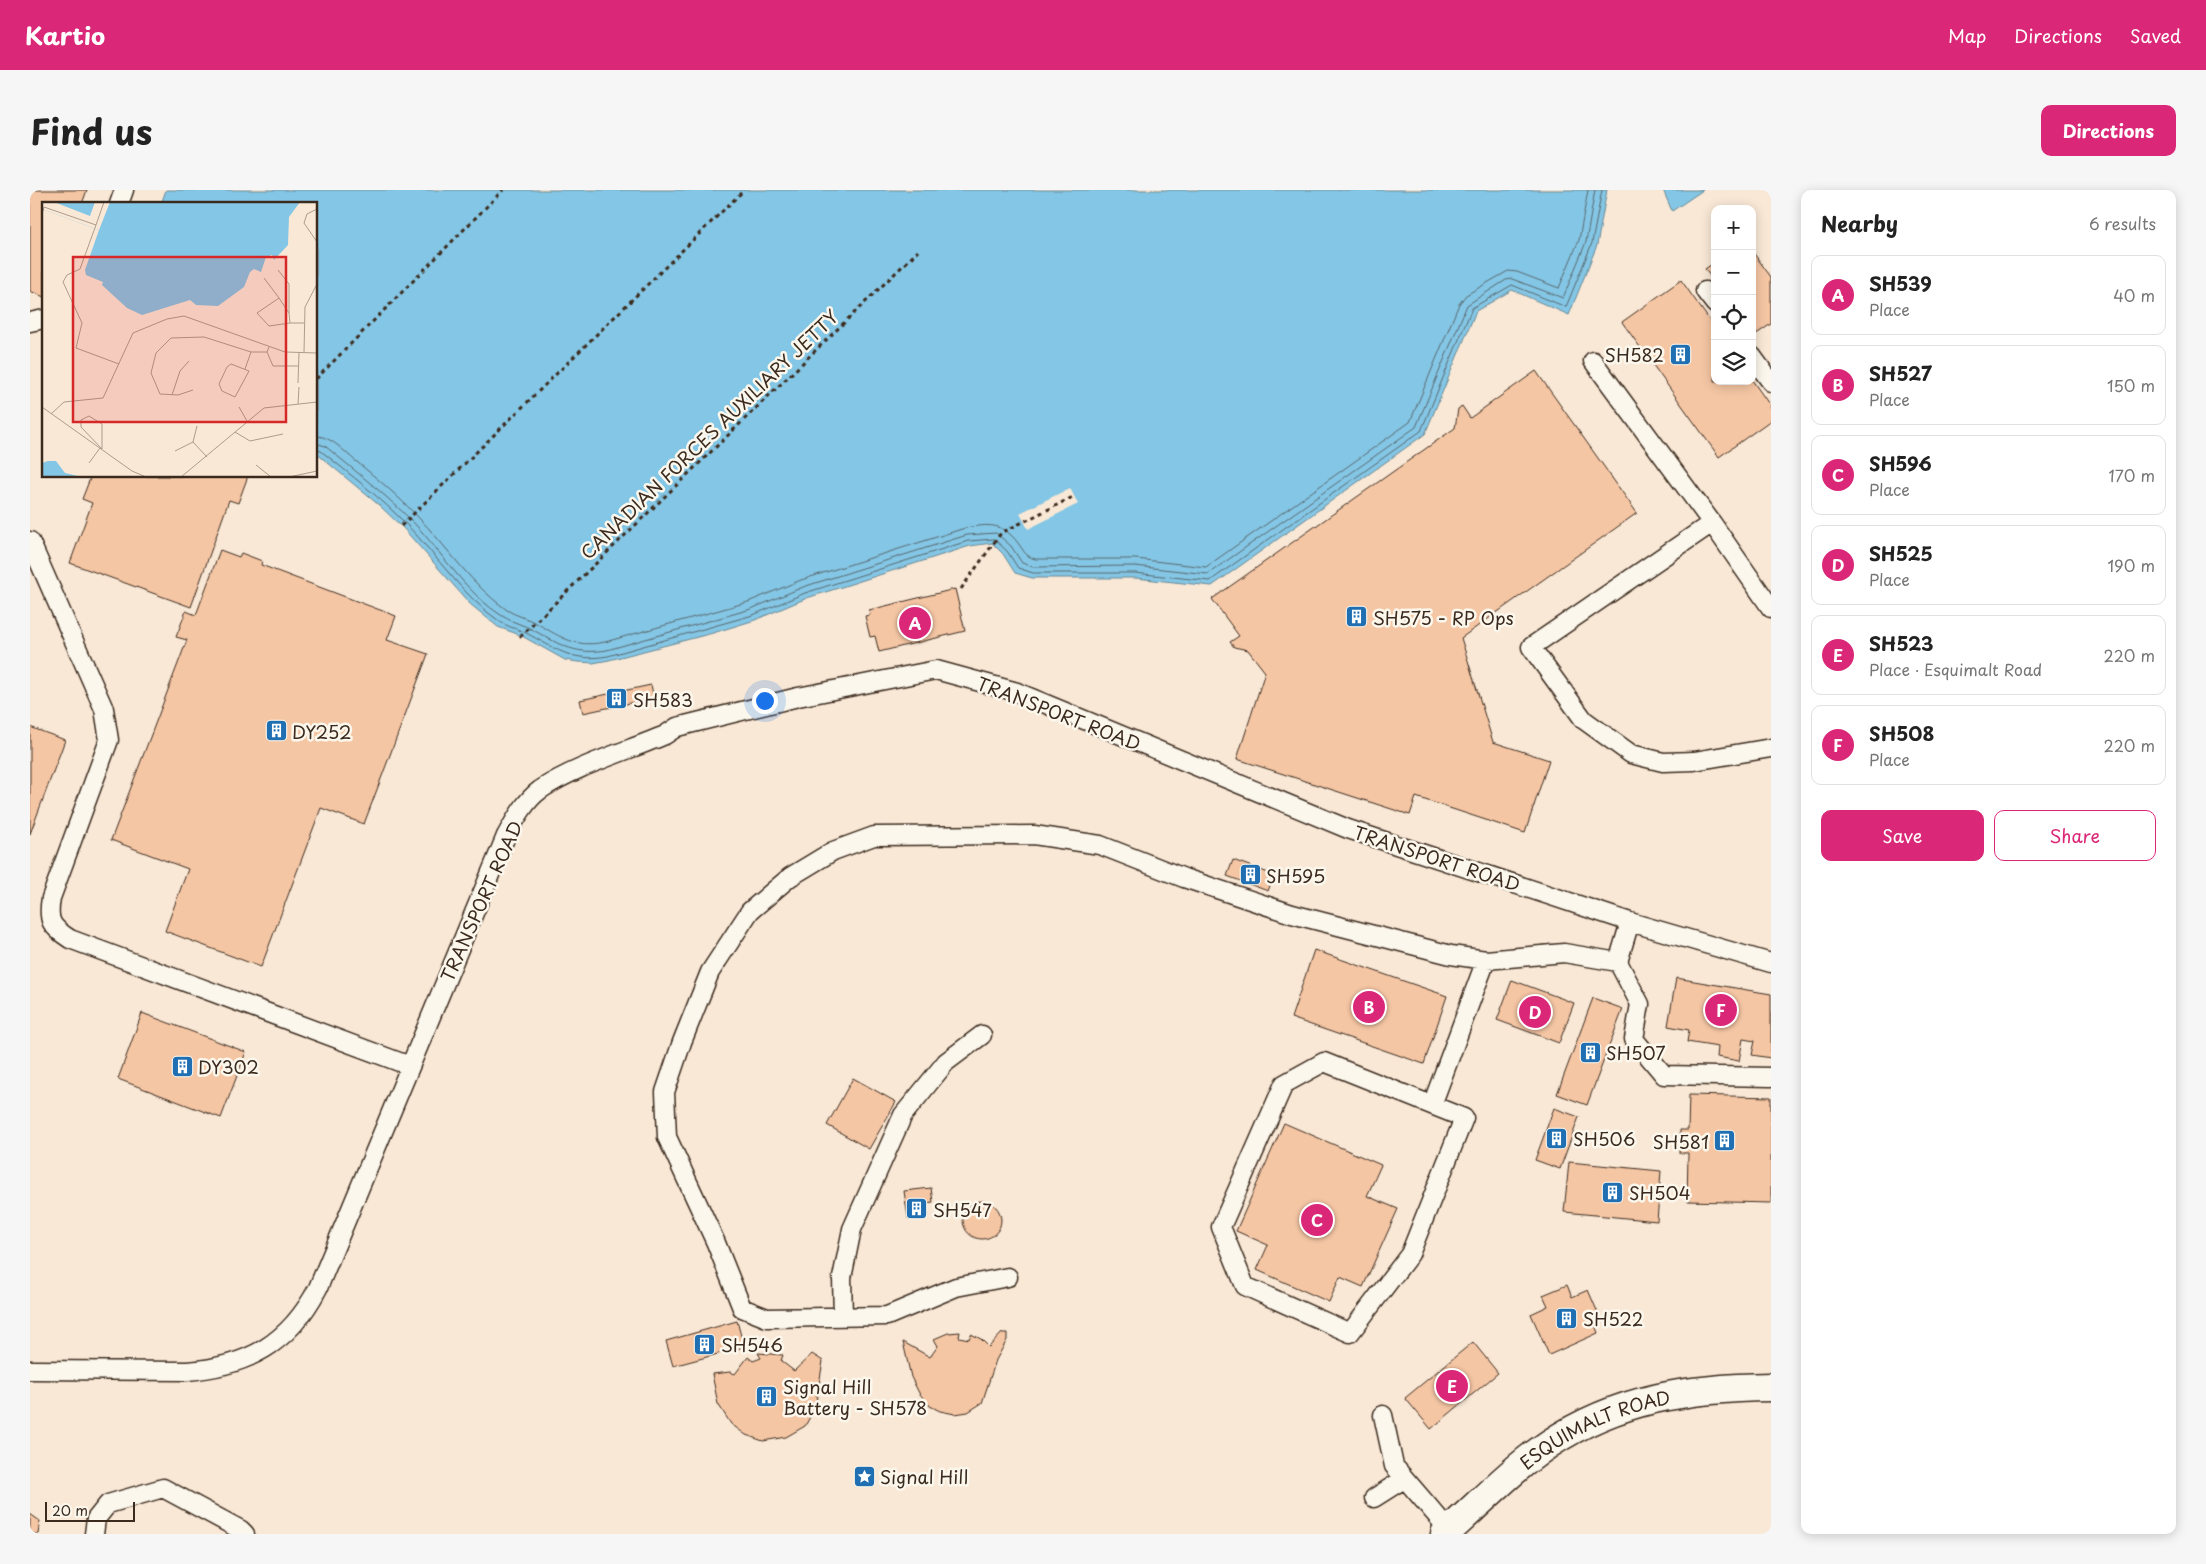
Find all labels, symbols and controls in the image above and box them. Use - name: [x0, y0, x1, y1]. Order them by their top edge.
- text: Kartio: [25, 17, 105, 53]
- text: Map: [1948, 22, 1986, 49]
- text: Directions: [2014, 22, 2102, 49]
- text: Saved: [2130, 22, 2181, 49]
- text: Find us: [30, 104, 152, 157]
- button: Directions: [2041, 105, 2176, 156]
- inset map: [42, 202, 318, 478]
- map controls: [1711, 205, 1756, 385]
- button: +: [1711, 205, 1756, 250]
- text: Nearby: [1821, 207, 1898, 239]
- text: 6 results: [2089, 211, 2156, 235]
- button: −: [1711, 250, 1756, 295]
- text: SH539: [1869, 269, 1932, 297]
- text: A: [1832, 283, 1844, 307]
- text: 40 m: [2113, 283, 2155, 307]
- button: locate: [1711, 295, 1756, 340]
- text: Place: [1869, 297, 1910, 321]
- street label: CANADIAN FORCES AUXILIARY JETTY: [574, 303, 844, 565]
- button: layers: [1711, 340, 1756, 385]
- place label: SH582: [1605, 341, 1664, 368]
- building icon: SH582: [1668, 342, 1692, 366]
- text: SH527: [1869, 359, 1932, 387]
- text: B: [1833, 373, 1843, 397]
- text: 150 m: [2107, 373, 2155, 397]
- text: Place: [1869, 387, 1910, 411]
- text: SH596: [1869, 449, 1932, 477]
- text: C: [1832, 463, 1844, 487]
- text: 170 m: [2109, 463, 2155, 487]
- text: Place: [1869, 477, 1910, 501]
- text: SH525: [1869, 539, 1933, 567]
- text: D: [1832, 553, 1844, 577]
- text: 190 m: [2107, 553, 2155, 577]
- text: Place: [1869, 567, 1910, 591]
- pin: A: [899, 604, 931, 642]
- place label: SH575 - RP Ops: [1373, 604, 1514, 631]
- building icon: SH575 - RP Ops: [1345, 605, 1369, 629]
- text: SH523: [1869, 629, 1934, 657]
- text: E: [1833, 643, 1843, 667]
- text: 220 m: [2104, 643, 2155, 667]
- text: Place · Esquimalt Road: [1869, 657, 2042, 681]
- street label: TRANSPORT ROAD: [973, 669, 1145, 757]
- place label: SH583: [633, 686, 693, 713]
- building icon: SH583: [605, 687, 629, 711]
- your location: [752, 688, 778, 714]
- place label: DY252: [292, 718, 352, 745]
- building icon: DY252: [264, 719, 288, 743]
- text: SH508: [1869, 719, 1934, 747]
- text: F: [1833, 733, 1843, 757]
- text: 220 m: [2104, 733, 2155, 757]
- text: Place: [1869, 747, 1910, 771]
- button: Save: [1821, 810, 1984, 861]
- button: Share: [1994, 810, 2156, 861]
- street label: TRANSPORT ROAD: [433, 816, 529, 986]
- street label: TRANSPORT ROAD: [1350, 818, 1524, 898]
- place label: SH595: [1266, 862, 1325, 889]
- building icon: SH595: [1238, 863, 1262, 887]
- pin: B: [1353, 988, 1385, 1026]
- pin: F: [1705, 991, 1737, 1029]
- pin: D: [1519, 993, 1551, 1031]
- place label: SH507: [1606, 1039, 1665, 1066]
- building icon: SH507: [1578, 1040, 1602, 1064]
- place label: DY302: [198, 1053, 259, 1080]
- building icon: DY302: [170, 1054, 194, 1078]
- place label: SH506: [1573, 1125, 1635, 1152]
- building icon: SH506: [1545, 1126, 1569, 1150]
- place label: SH581: [1653, 1128, 1709, 1155]
- building icon: SH581: [1713, 1129, 1737, 1153]
- place label: SH504: [1629, 1179, 1691, 1206]
- building icon: SH504: [1601, 1180, 1625, 1204]
- place label: SH547: [933, 1196, 992, 1223]
- building icon: SH547: [905, 1197, 929, 1221]
- pin: C: [1301, 1201, 1333, 1239]
- place label: SH522: [1583, 1305, 1643, 1332]
- building icon: SH522: [1555, 1306, 1579, 1330]
- place label: SH546: [721, 1331, 783, 1358]
- building icon: SH546: [693, 1332, 717, 1356]
- pin: E: [1436, 1367, 1468, 1405]
- place label: Signal Hill Battery - SH578: [783, 1373, 927, 1421]
- street label: ESQUIMALT ROAD: [1513, 1382, 1672, 1475]
- building icon: Signal Hill Battery - SH578: [755, 1384, 779, 1408]
- place label: Signal Hill: [880, 1463, 968, 1490]
- place icon: Signal Hill: [852, 1464, 876, 1488]
- scale bar: [45, 1499, 135, 1522]
- text: 20 m: [52, 1500, 88, 1521]

